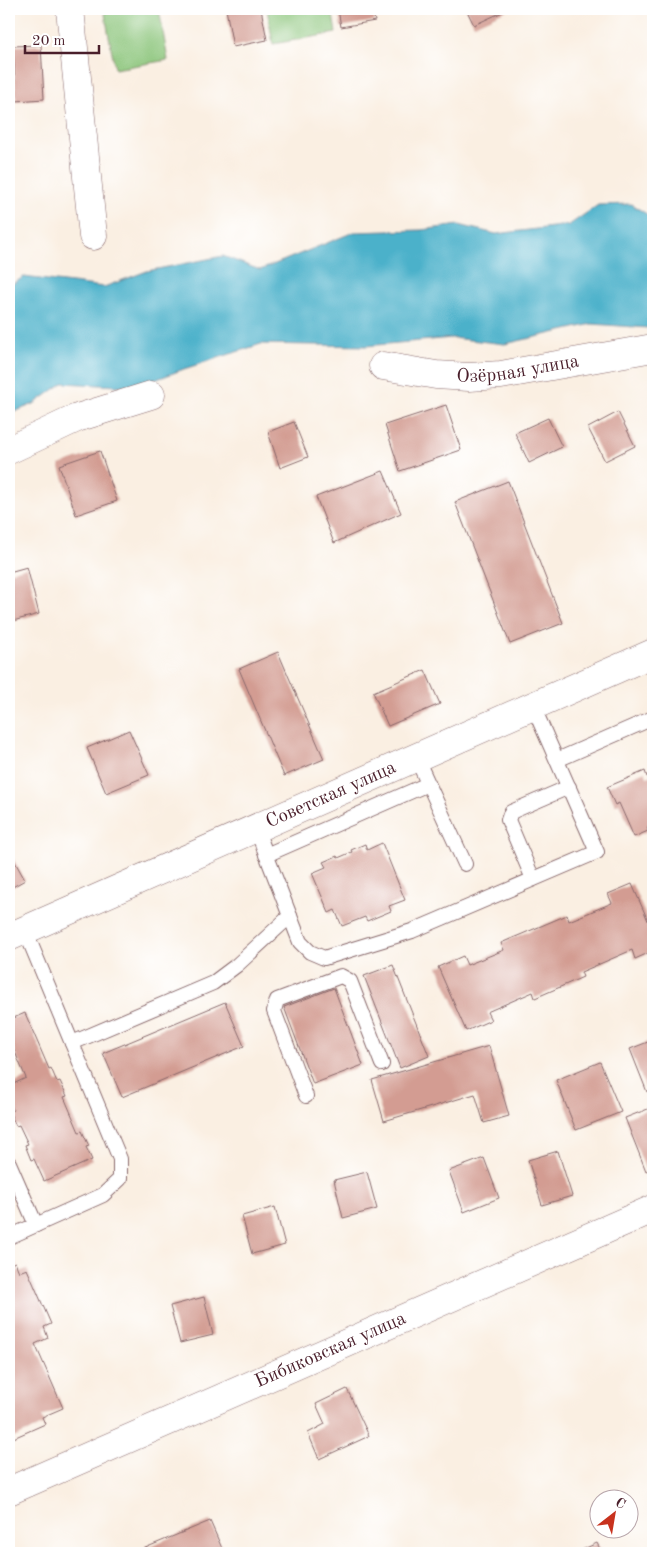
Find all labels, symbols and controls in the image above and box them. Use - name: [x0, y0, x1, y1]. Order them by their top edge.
- scale bar: [25, 22, 99, 54]
- text: 20 m: [32, 34, 66, 49]
- street label: Озёрная улица: [456, 352, 581, 387]
- street label: Советская улица: [263, 758, 400, 832]
- street label: Бибиковская улица: [252, 1309, 409, 1392]
- north arrow: [590, 1490, 640, 1540]
- text: С: [613, 1495, 628, 1512]

